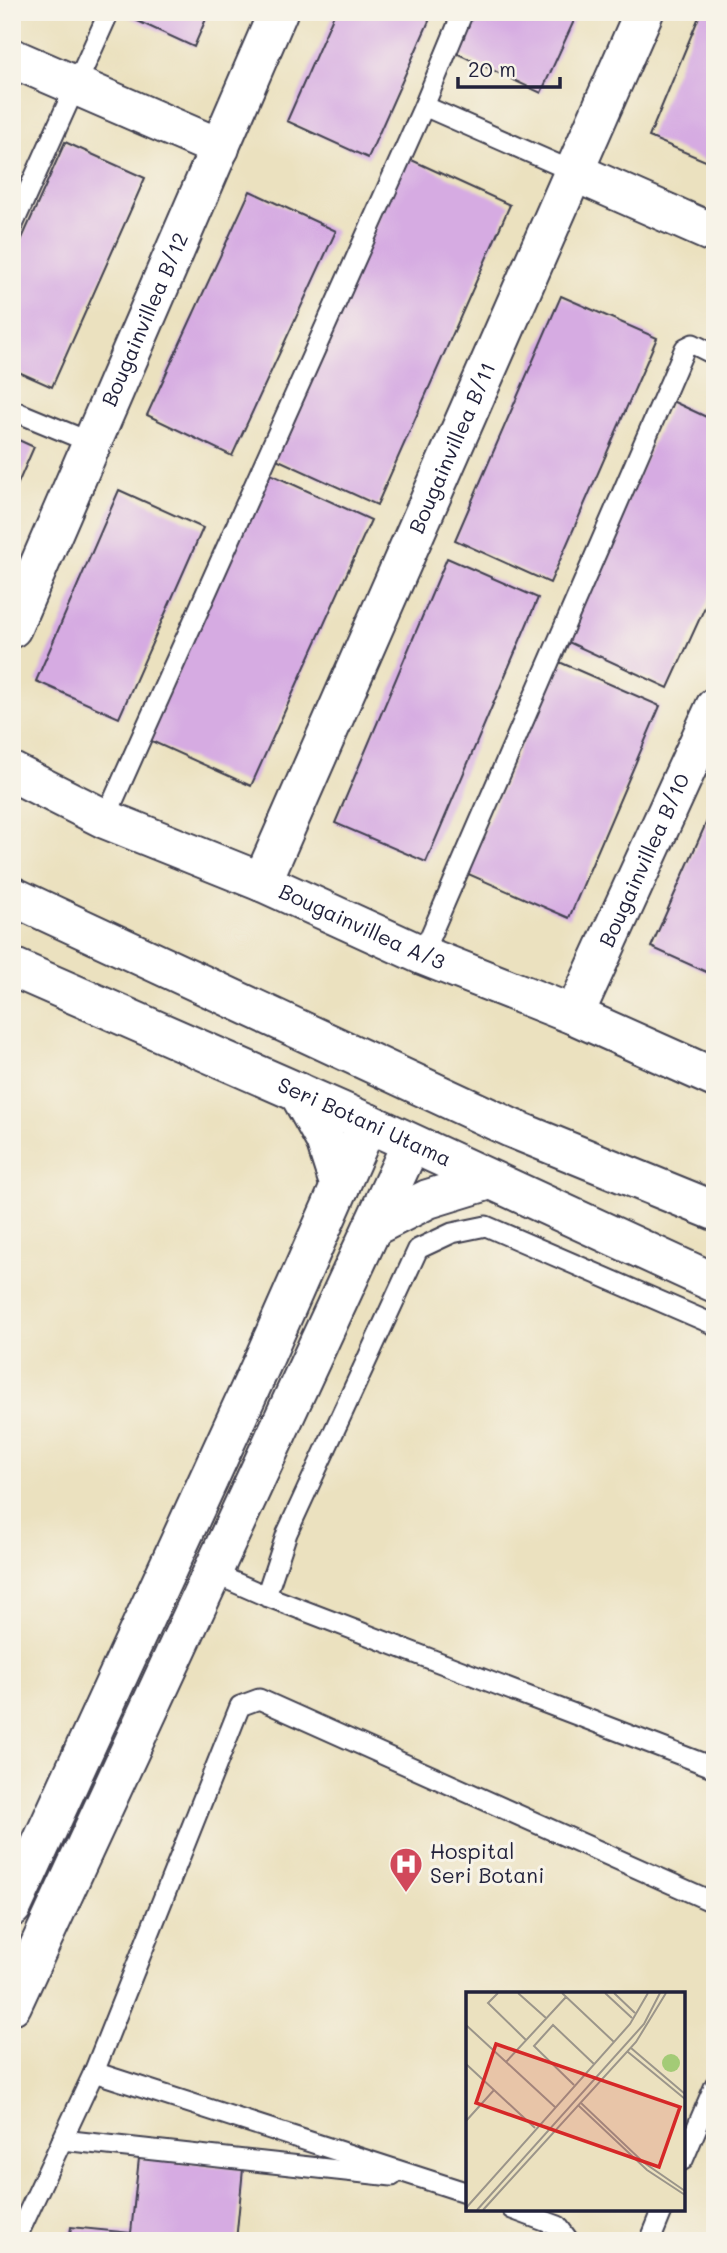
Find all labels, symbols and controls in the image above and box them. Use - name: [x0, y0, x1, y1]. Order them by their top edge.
- scale bar: [458, 46, 559, 90]
- text: 20 m: [468, 55, 516, 82]
- street label: Bougainvillea B/12: [94, 228, 193, 410]
- street label: Bougainvillea B/11: [402, 358, 501, 537]
- street label: Bougainvillea B/10: [592, 769, 695, 951]
- street label: Bougainvillea A/3: [275, 877, 449, 975]
- street label: Seri Botani Utama: [274, 1070, 456, 1172]
- place label: Hospital Seri Botani: [430, 1837, 544, 1888]
- hospital icon: Hospital Seri Botani: [387, 1845, 425, 1894]
- inset map: [466, 1992, 685, 2211]

